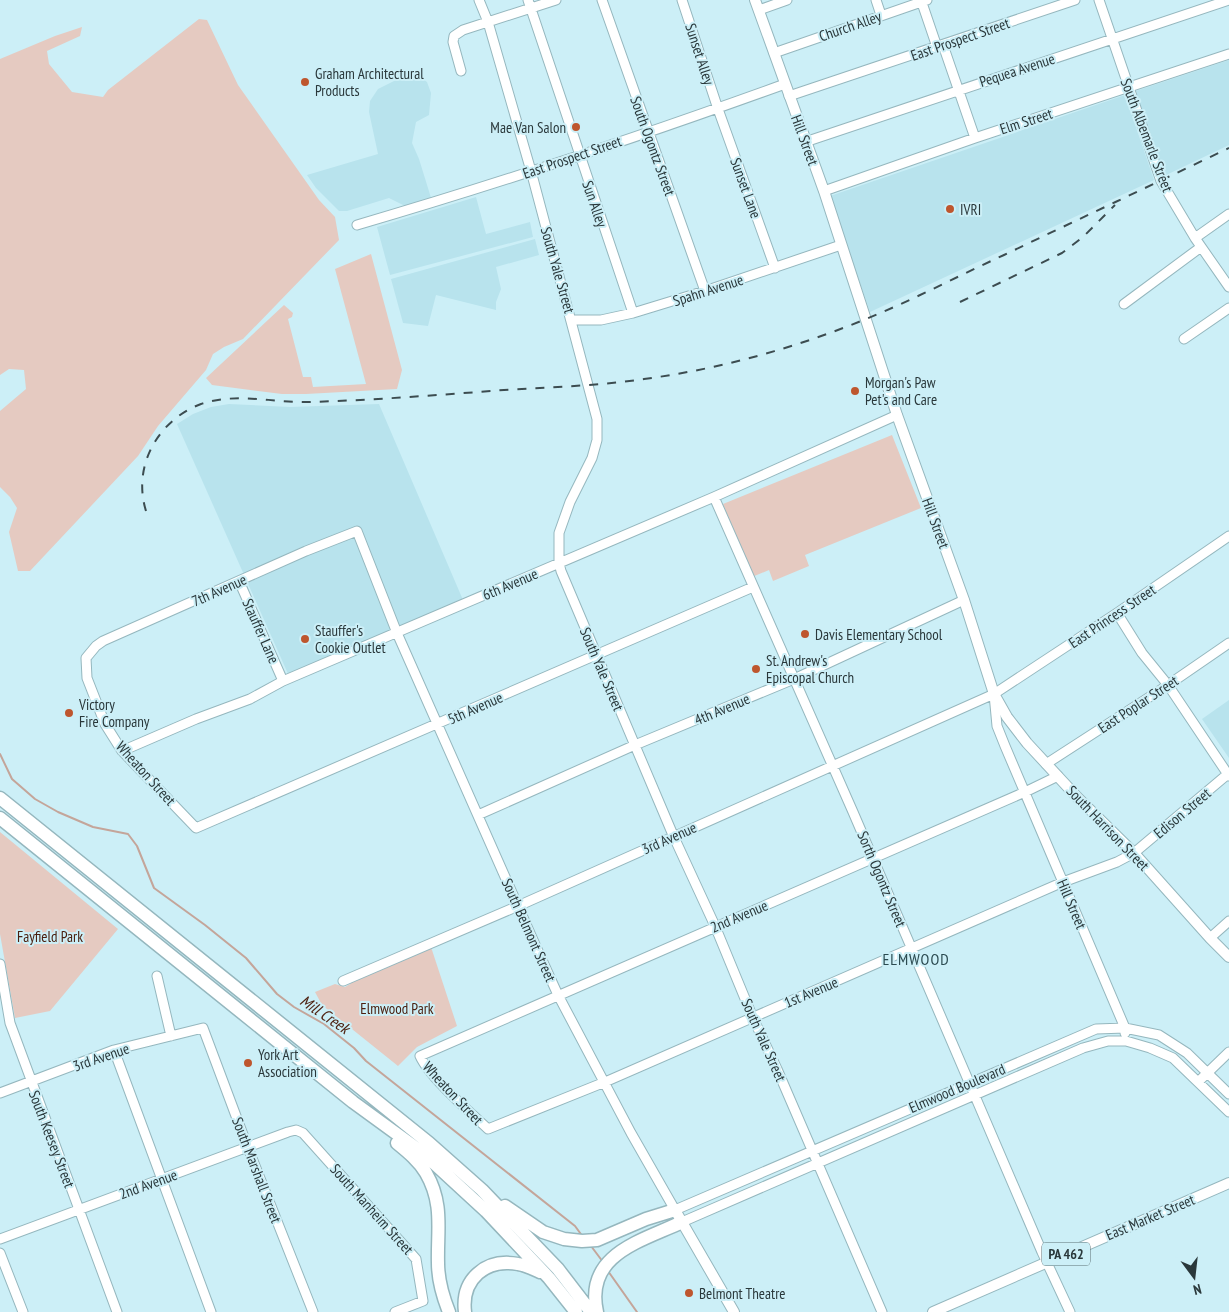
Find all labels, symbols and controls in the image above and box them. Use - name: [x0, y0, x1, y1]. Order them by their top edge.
- street label: Church Alley: [816, 6, 884, 45]
- street label: East Prospect Street: [908, 13, 1012, 65]
- street label: Sunset Alley: [681, 21, 719, 87]
- street label: Pequea Avenue: [977, 49, 1057, 91]
- place label: Graham Architectural Products: [315, 64, 424, 100]
- marker: Graham Architectural Products: [299, 76, 311, 88]
- street label: South Albemarle Street: [1117, 76, 1177, 194]
- street label: South Ogontz Street: [626, 94, 680, 198]
- street label: Elm Street: [997, 104, 1055, 138]
- street label: Hill Street: [787, 112, 823, 168]
- place label: Mae Van Salon: [490, 118, 566, 137]
- marker: Mae Van Salon: [570, 121, 582, 133]
- street label: East Prospect Street: [520, 131, 624, 183]
- street label: Sunset Lane: [726, 155, 766, 221]
- street label: Sun Alley: [578, 178, 612, 230]
- place label: IVRI: [960, 200, 981, 219]
- marker: IVRI: [944, 203, 956, 215]
- street label: South Yale Street: [537, 225, 579, 315]
- street label: Spahn Avenue: [670, 270, 746, 310]
- place label: Morgan's Paw Pet's and Care: [865, 373, 937, 409]
- marker: Morgan's Paw Pet's and Care: [849, 385, 861, 397]
- street label: Hill Street: [918, 495, 954, 551]
- street label: 6th Avenue: [480, 564, 540, 604]
- street label: 7th Avenue: [189, 570, 249, 610]
- street label: East Princess Street: [1065, 580, 1159, 652]
- street label: Stauffer Lane: [238, 596, 284, 666]
- place label: Stauffer's Cookie Outlet: [315, 621, 386, 657]
- street label: South Yale Street: [576, 624, 628, 714]
- place label: Davis Elementary School: [815, 625, 943, 644]
- marker: Davis Elementary School: [799, 628, 811, 640]
- marker: Stauffer's Cookie Outlet: [299, 633, 311, 645]
- place label: St. Andrew's Episcopal Church: [766, 651, 854, 687]
- marker: St. Andrew's Episcopal Church: [750, 663, 762, 675]
- street label: East Poplar Street: [1094, 671, 1182, 737]
- street label: 5th Avenue: [445, 687, 505, 729]
- street label: 4th Avenue: [692, 689, 752, 729]
- place label: Victory Fire Company: [78, 695, 150, 731]
- marker: Victory Fire Company: [63, 707, 75, 719]
- street label: Wheaton Street: [112, 737, 180, 809]
- street label: South Harrison Street: [1063, 781, 1153, 875]
- street label: Edison Street: [1150, 784, 1214, 842]
- street label: 3rd Avenue: [639, 818, 699, 858]
- street label: Sorth Ogontz Street: [853, 828, 911, 930]
- street label: South Belmont Street: [498, 875, 560, 985]
- street label: Hill Street: [1053, 876, 1091, 932]
- street label: 2nd Avenue: [707, 895, 771, 937]
- park label: Fayfield Park: [17, 927, 83, 946]
- district label: ELMWOOD: [882, 949, 950, 969]
- street label: 1st Avenue: [781, 972, 841, 1012]
- water label: Mill Creek: [296, 990, 355, 1039]
- street label: South Yale Street: [737, 996, 791, 1084]
- park label: Elmwood Park: [360, 999, 434, 1018]
- street label: 3rd Avenue: [70, 1039, 132, 1075]
- place label: York Art Association: [258, 1045, 317, 1081]
- marker: York Art Association: [242, 1057, 254, 1069]
- street label: Wheaton Street: [419, 1057, 487, 1129]
- street label: Elmwood Boulevard: [906, 1059, 1008, 1117]
- street label: South Keesey Street: [25, 1088, 79, 1190]
- street label: South Marshall Street: [228, 1114, 286, 1226]
- street label: South Manheim Street: [326, 1160, 418, 1258]
- street label: 2nd Avenue: [116, 1165, 180, 1203]
- street label: East Market Street: [1103, 1190, 1197, 1244]
- road number: PA 462: [1042, 1242, 1090, 1266]
- north arrow: [1169, 1252, 1219, 1302]
- text: N: [1191, 1280, 1203, 1299]
- place label: Belmont Theatre: [699, 1284, 785, 1303]
- marker: Belmont Theatre: [683, 1287, 695, 1299]

